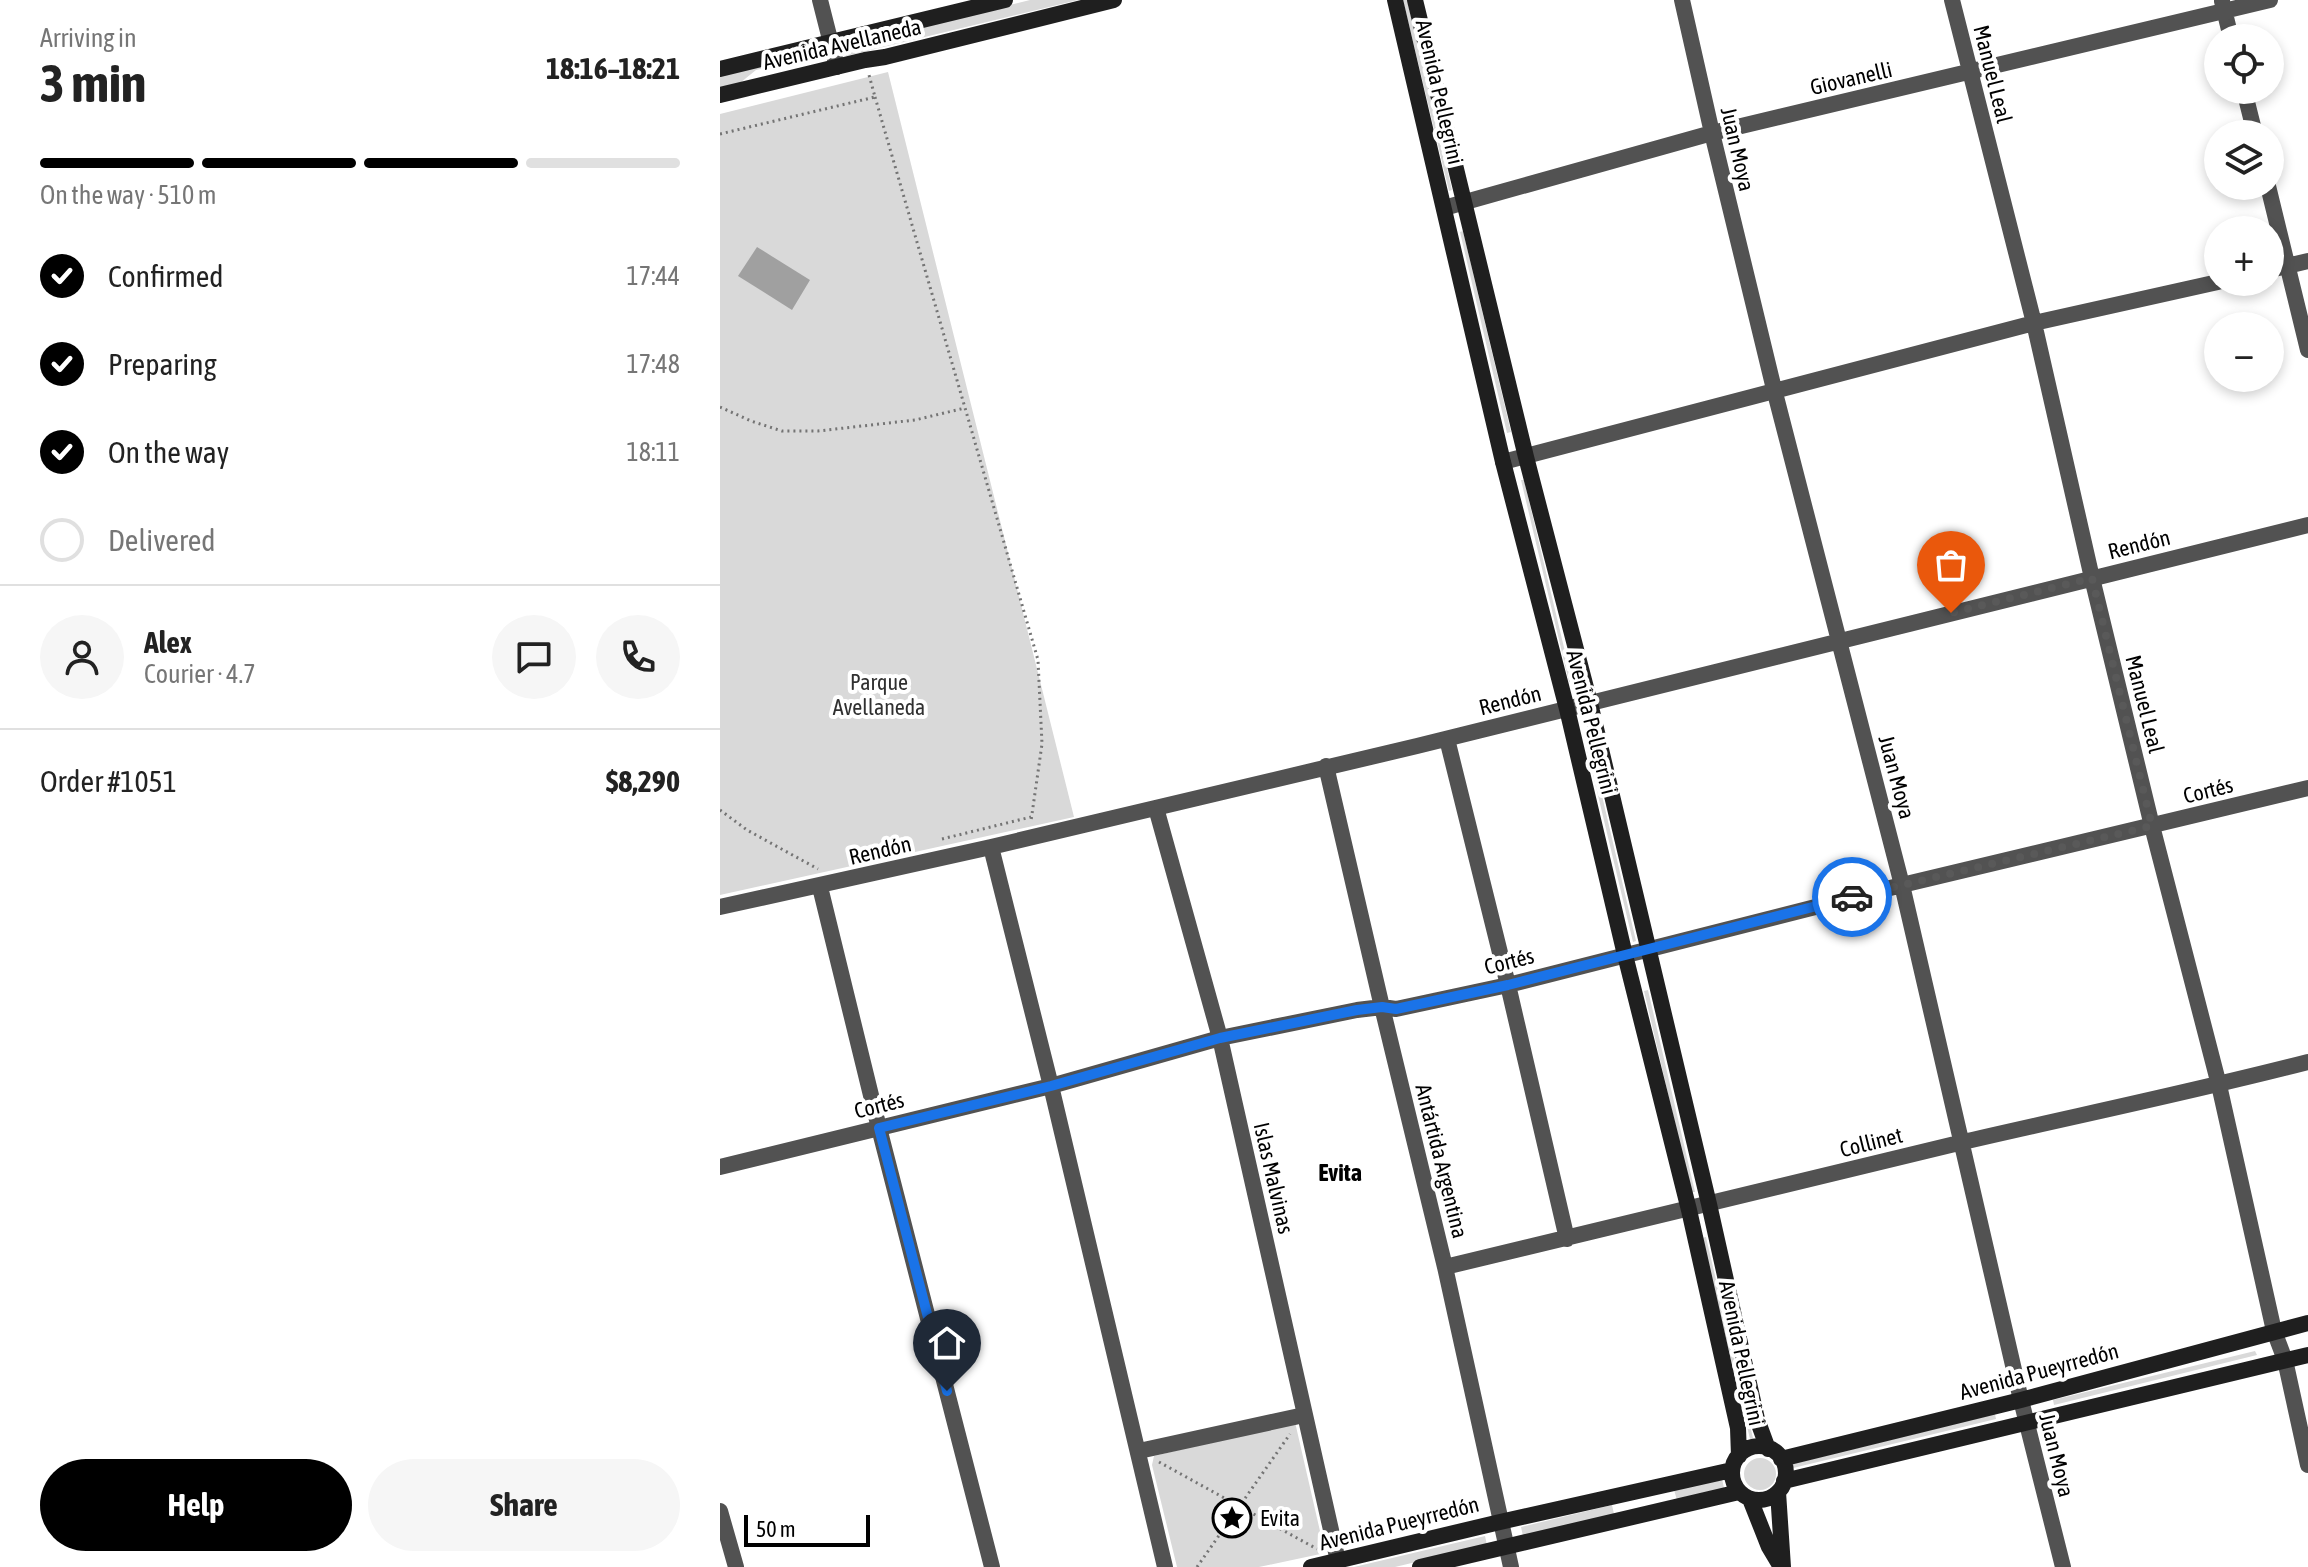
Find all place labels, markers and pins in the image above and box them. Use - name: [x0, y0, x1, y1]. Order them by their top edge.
- pin: [1917, 531, 1985, 613]
- pin: [913, 1309, 981, 1391]
- place icon: Evita: [1211, 1497, 1253, 1539]
- place label: Evita: [1260, 1505, 1300, 1531]

